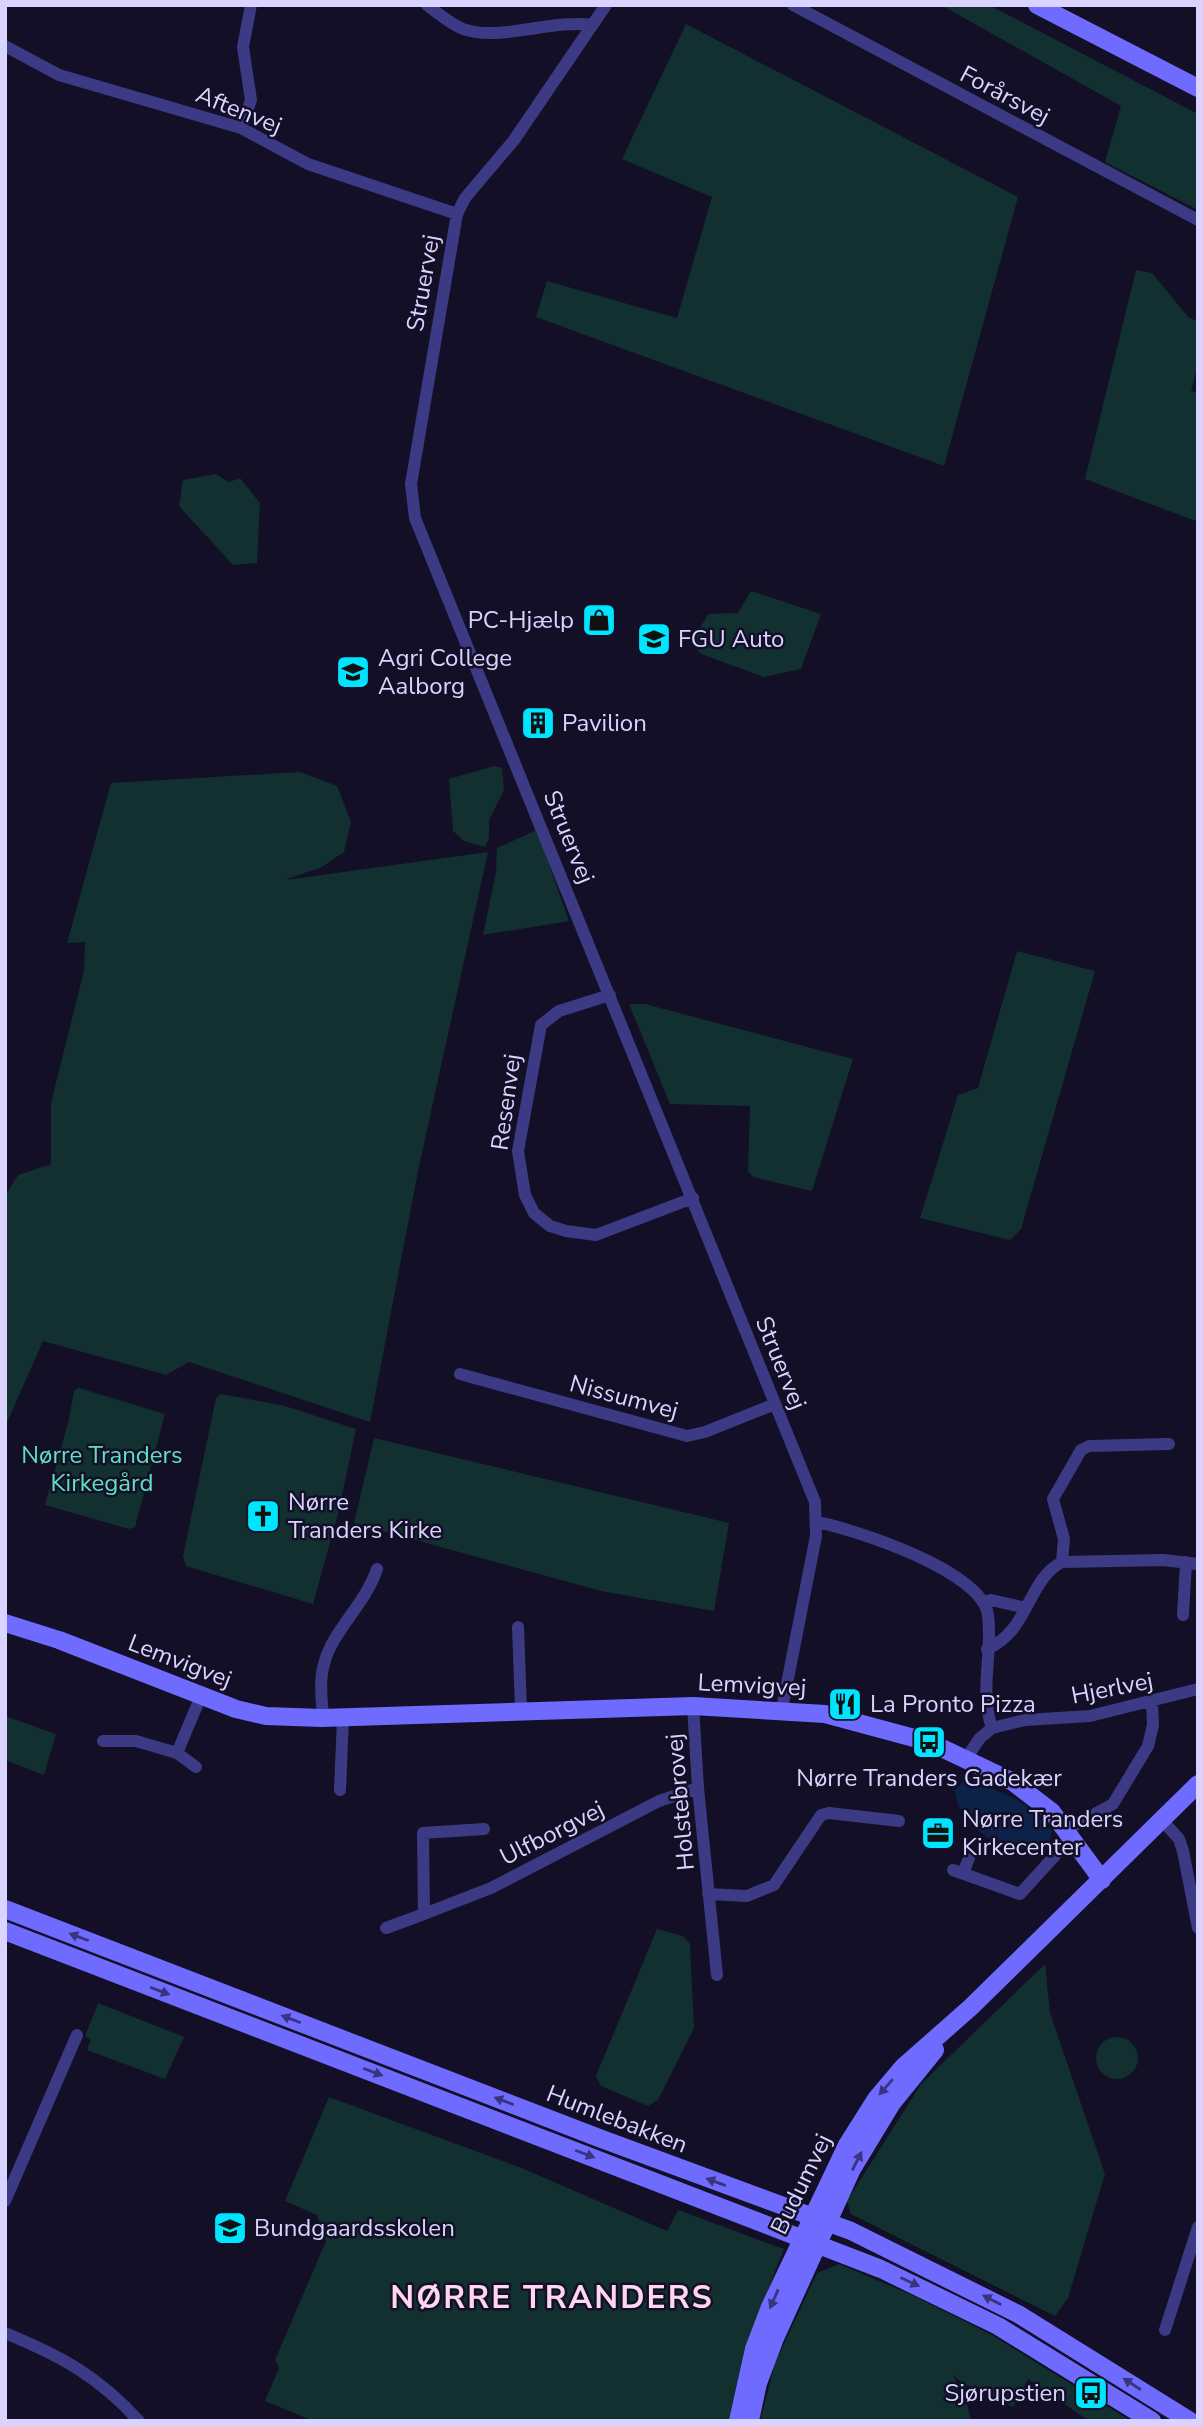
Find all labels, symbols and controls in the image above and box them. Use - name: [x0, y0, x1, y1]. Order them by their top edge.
- street label: Forårsvej: [954, 58, 1056, 132]
- street label: Aftenvej: [191, 78, 287, 142]
- street label: Struervej: [399, 232, 447, 334]
- shop icon: PC-Hjælp: [580, 601, 618, 639]
- place label: PC-Hjælp: [468, 604, 574, 636]
- school or university icon: FGU Auto: [635, 620, 673, 658]
- place label: FGU Auto: [678, 623, 784, 655]
- place label: Agri College Aalborg: [378, 642, 512, 702]
- school or university icon: Agri College Aalborg: [334, 653, 372, 691]
- building icon: Pavilion: [519, 704, 557, 742]
- place label: Pavilion: [562, 707, 647, 739]
- street label: Struervej: [536, 786, 602, 888]
- street label: Resenvej: [483, 1052, 529, 1152]
- street label: Struervej: [748, 1312, 814, 1414]
- street label: Nissumvej: [566, 1367, 682, 1427]
- park label: Nørre Tranders Kirkegård: [21, 1439, 183, 1499]
- place label: Nørre Tranders Kirke: [288, 1486, 442, 1546]
- church icon: Nørre Tranders Kirke: [244, 1497, 282, 1535]
- street label: Lemvigvej: [124, 1627, 236, 1695]
- street label: Hjerlvej: [1068, 1664, 1156, 1712]
- street label: Lemvigvej: [697, 1666, 807, 1704]
- restaurant icon: La Pronto Pizza: [826, 1685, 864, 1723]
- place label: La Pronto Pizza: [870, 1688, 1036, 1720]
- bus stop icon: Nørre Tranders Gadekær: [910, 1723, 948, 1761]
- street label: Holstebrovej: [658, 1732, 702, 1872]
- place label: Nørre Tranders Gadekær: [796, 1762, 1062, 1794]
- street label: Ulfborgvej: [494, 1793, 610, 1873]
- place label: Nørre Tranders Kirkecenter: [962, 1803, 1123, 1863]
- office icon: Nørre Tranders Kirkecenter: [919, 1814, 957, 1852]
- one-way arrow: [69, 1932, 90, 1943]
- one-way arrow: [150, 1985, 171, 1996]
- one-way arrow: [281, 2014, 302, 2025]
- one-way arrow: [362, 2067, 383, 2078]
- street label: Humlebakken: [542, 2077, 692, 2161]
- one-way arrow: [879, 2079, 894, 2096]
- one-way arrow: [493, 2096, 514, 2107]
- street label: Budumvej: [763, 2128, 839, 2240]
- one-way arrow: [575, 2148, 596, 2159]
- one-way arrow: [850, 2150, 862, 2170]
- one-way arrow: [706, 2176, 727, 2187]
- school or university icon: Bundgaardsskolen: [211, 2209, 249, 2247]
- place label: Bundgaardsskolen: [254, 2212, 455, 2244]
- district label: NØRRE TRANDERS: [390, 2276, 714, 2319]
- one-way arrow: [900, 2276, 920, 2288]
- one-way arrow: [768, 2289, 779, 2310]
- one-way arrow: [981, 2295, 1001, 2307]
- bus stop icon: Sjørupstien: [1072, 2374, 1110, 2412]
- place label: Sjørupstien: [944, 2377, 1066, 2409]
- one-way arrow: [1122, 2377, 1142, 2390]

